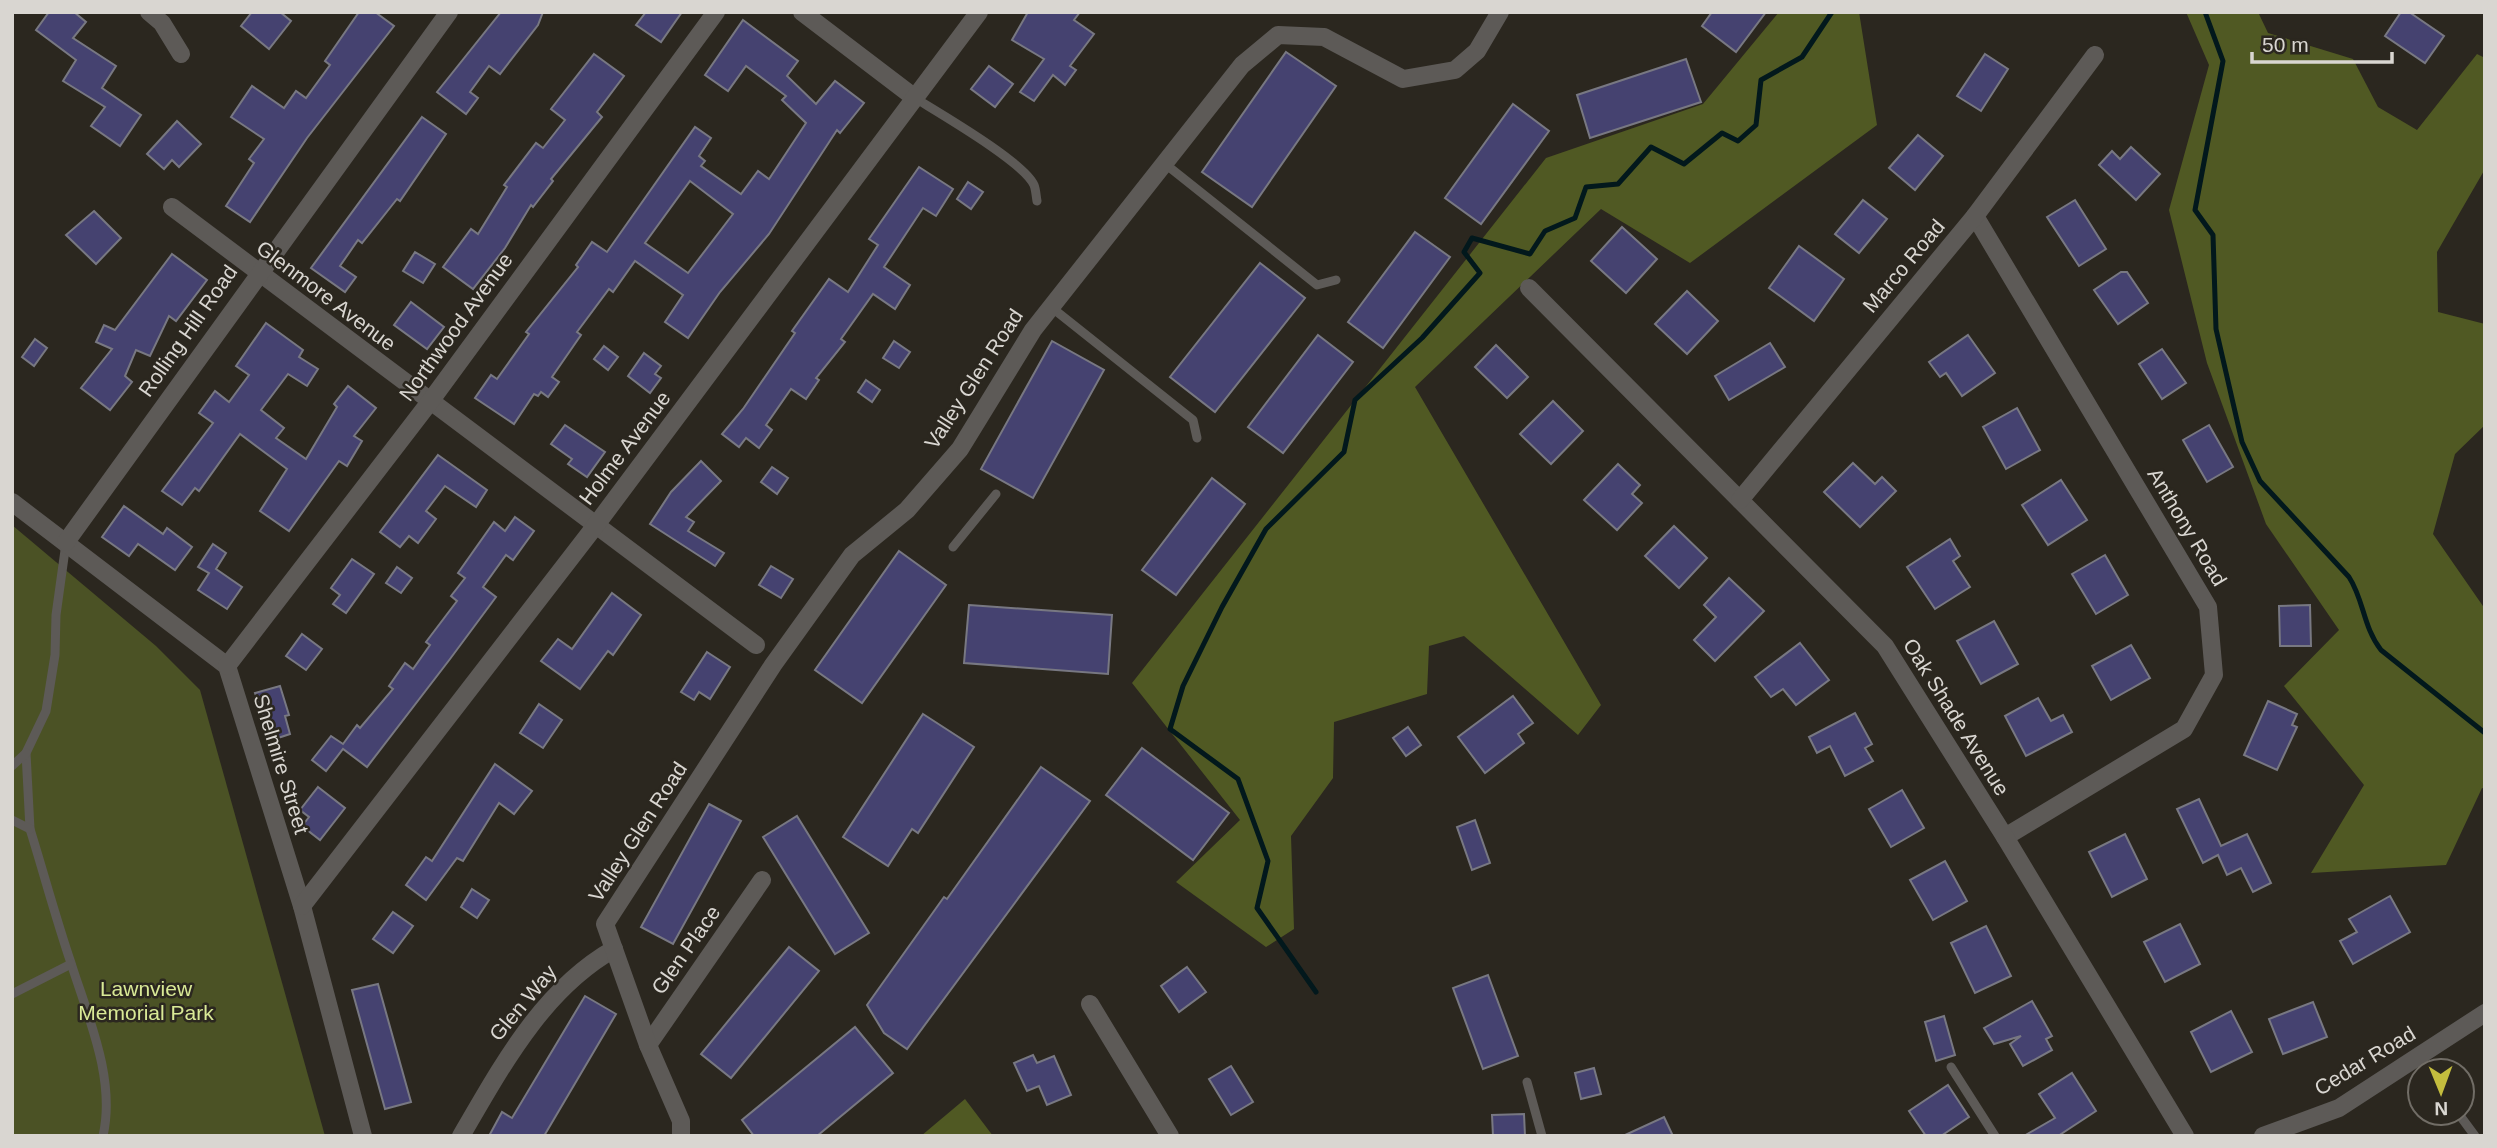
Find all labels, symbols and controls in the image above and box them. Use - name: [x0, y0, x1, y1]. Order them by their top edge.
- scale bar: [2252, 21, 2392, 65]
- text: 50 m: [2262, 33, 2309, 56]
- street label: Marco Road: [1858, 214, 1949, 317]
- street label: Glenmore Avenue: [252, 236, 400, 355]
- street label: Northwood Avenue: [394, 248, 517, 405]
- street label: Rolling Hill Road: [134, 261, 242, 401]
- street label: Valley Glen Road: [920, 305, 1027, 453]
- street label: Holme Avenue: [574, 386, 675, 509]
- street label: Anthony Road: [2143, 464, 2232, 590]
- street label: Oak Shade Avenue: [1899, 634, 2014, 799]
- street label: Shelmire Street: [249, 691, 314, 837]
- street label: Valley Glen Road: [584, 758, 691, 906]
- street label: Glen Place: [647, 901, 724, 998]
- street label: Glen Way: [484, 960, 561, 1045]
- park label: Lawnview Memorial Park: [78, 977, 214, 1024]
- street label: Cedar Road: [2310, 1022, 2419, 1100]
- north arrow: [2406, 1057, 2476, 1127]
- text: N: [2434, 1098, 2448, 1119]

